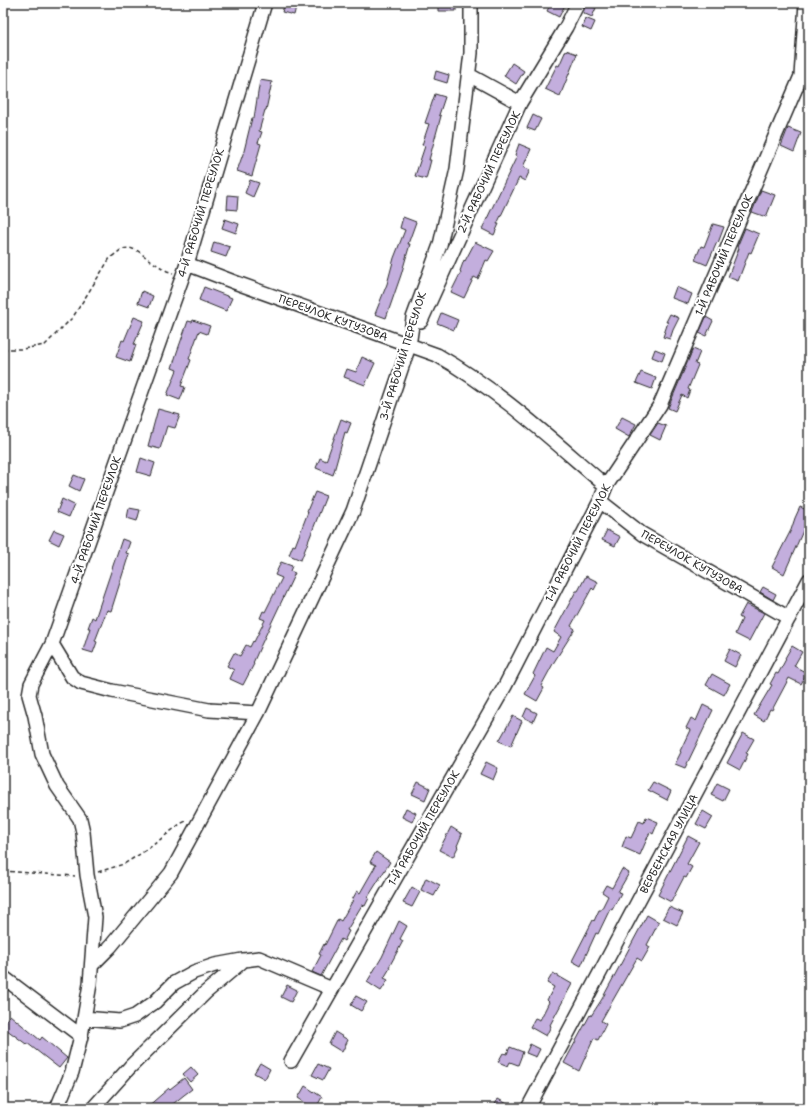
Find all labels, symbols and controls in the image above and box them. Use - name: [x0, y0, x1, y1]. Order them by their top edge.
- street label: 2-Й РАБОЧИЙ ПЕРЕУЛОК: [453, 108, 524, 236]
- street label: 4-Й РАБОЧИЙ ПЕРЕУЛОК: [173, 146, 228, 279]
- street label: 1-Й РАБОЧИЙ ПЕРЕУЛОК: [691, 191, 756, 318]
- street label: 3-Й РАБОЧИЙ ПЕРЕУЛОК: [375, 289, 430, 422]
- street label: ПЕРЕУЛОК КУТУЗОВА: [276, 291, 390, 345]
- street label: 4-Й РАБОЧИЙ ПЕРЕУЛОК: [66, 454, 125, 586]
- street label: 1-Й РАБОЧИЙ ПЕРЕУЛОК: [541, 481, 614, 605]
- street label: ПЕРЕУЛОК КУТУЗОВА: [638, 527, 746, 597]
- street label: 1-Й РАБОЧИЙ ПЕРЕУЛОК: [384, 767, 463, 888]
- street label: ВЕРБЕНСКАЯ УЛИЦА: [636, 792, 702, 896]

